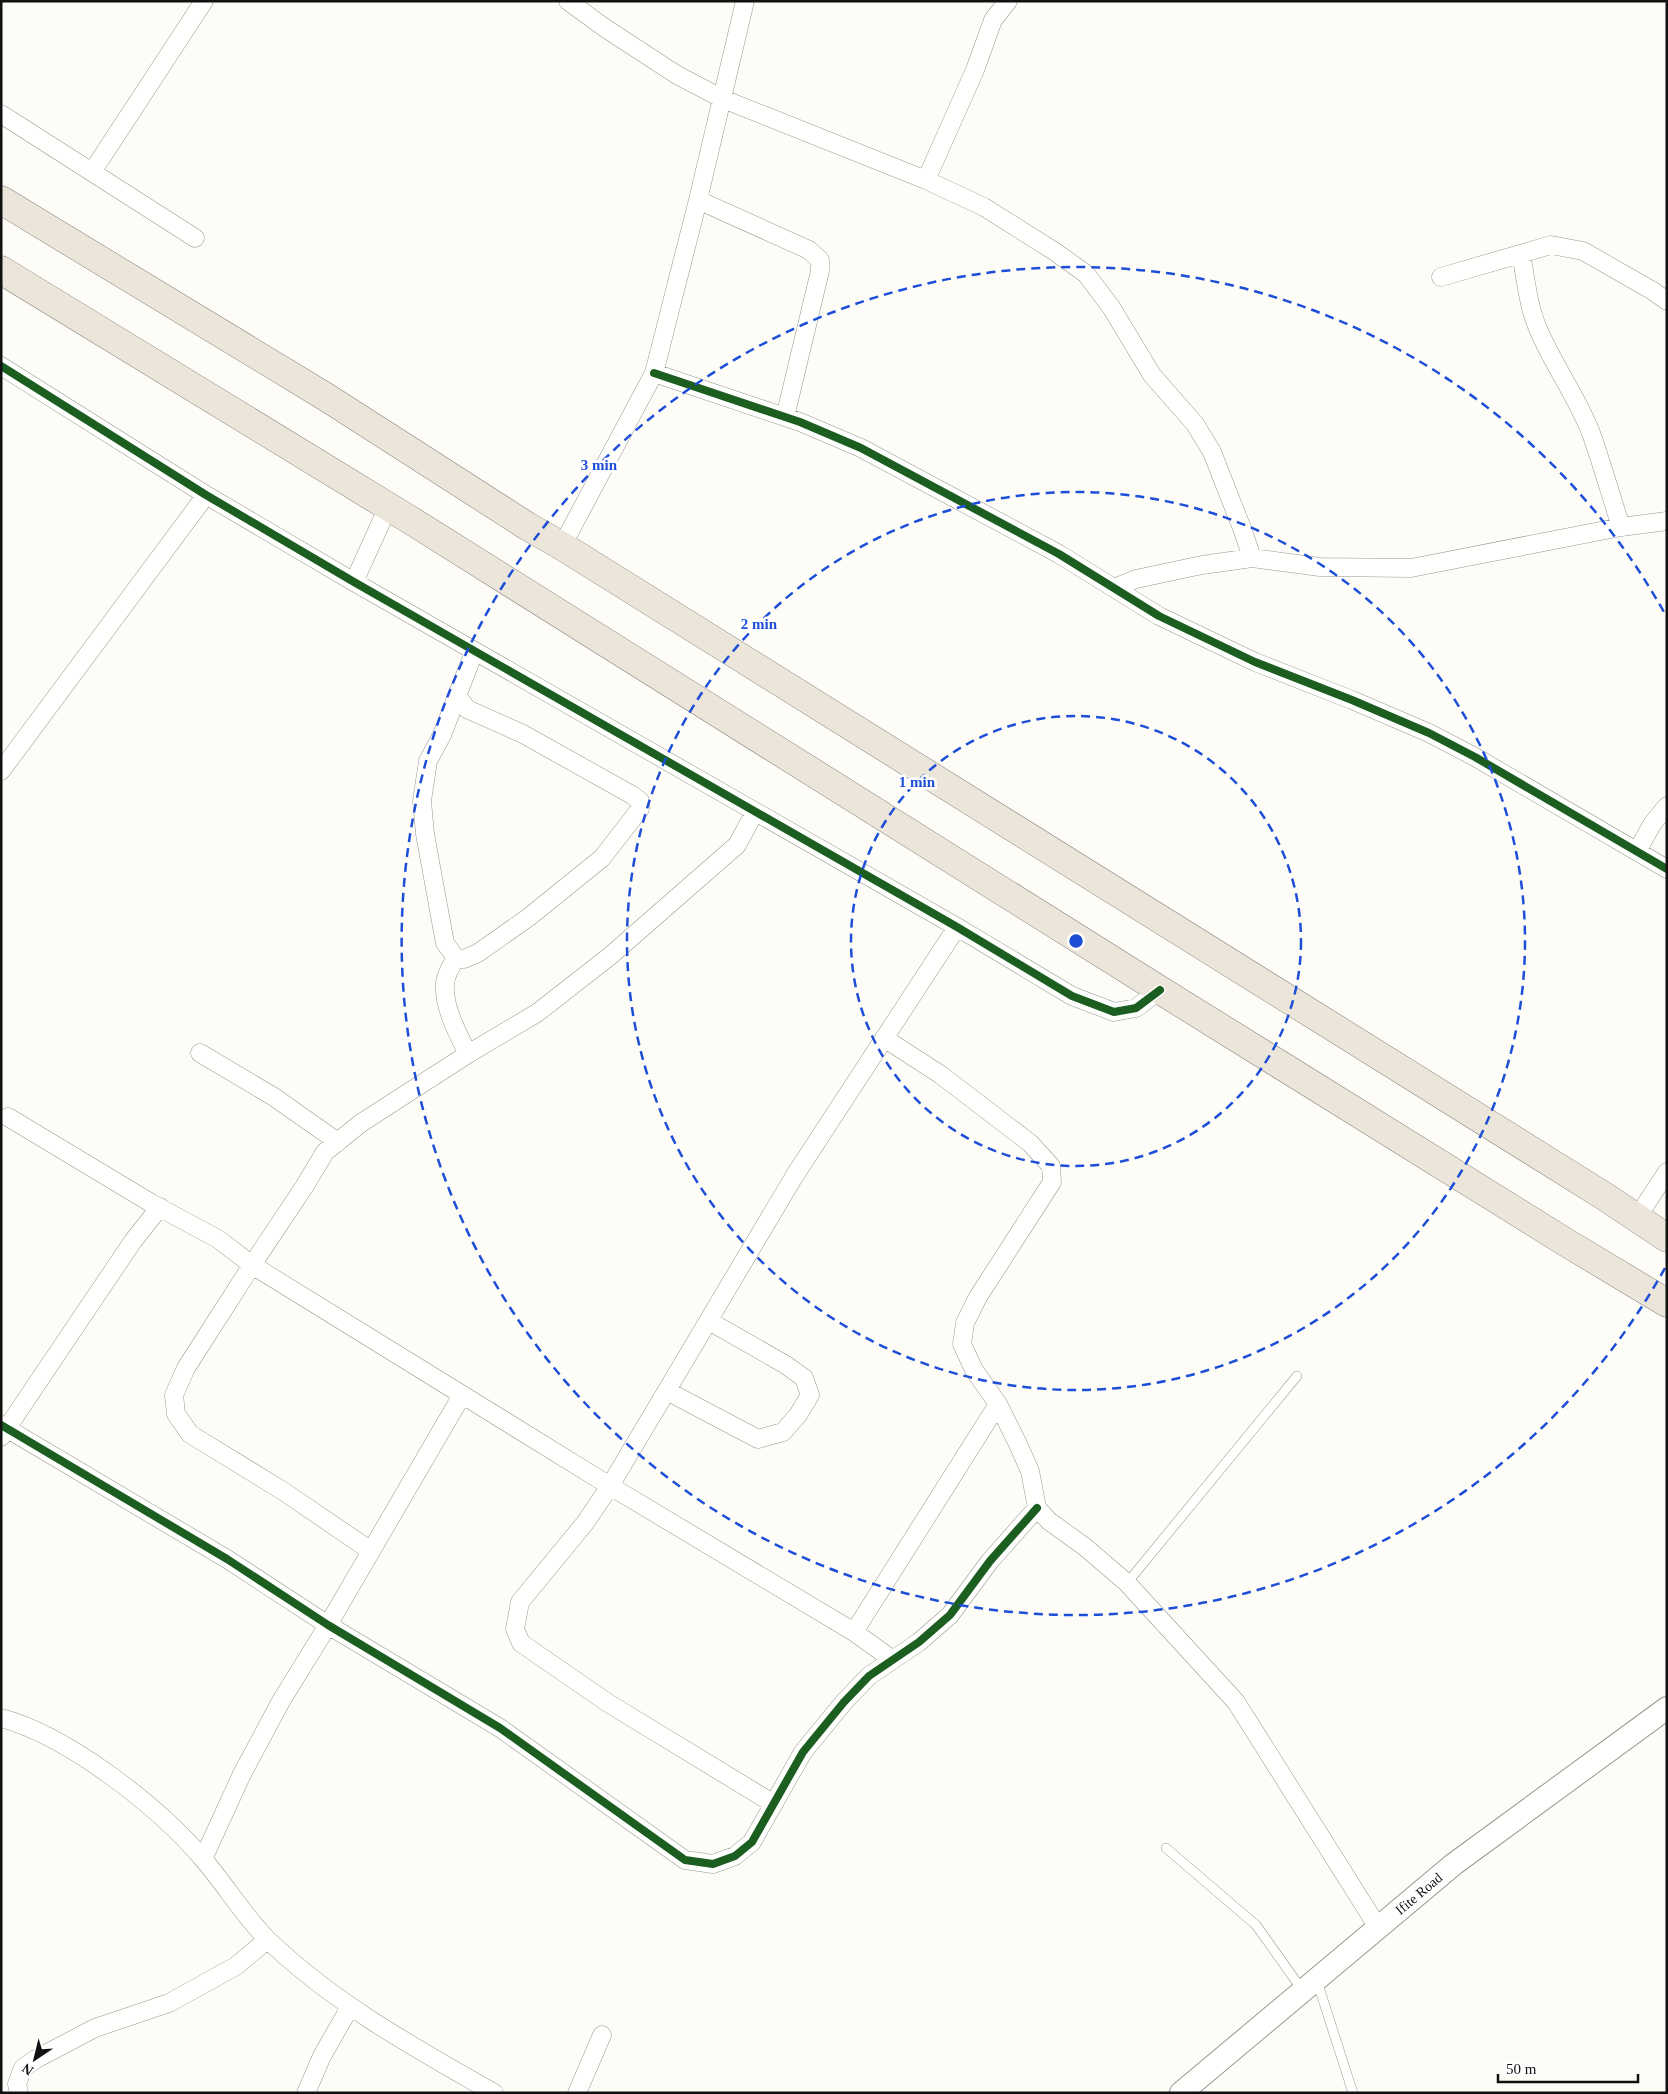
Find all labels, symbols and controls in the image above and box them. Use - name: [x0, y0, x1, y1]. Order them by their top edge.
- text: 3 min: [581, 457, 618, 473]
- text: 2 min: [741, 616, 778, 632]
- text: 1 min: [899, 774, 936, 790]
- centre of rings: [1067, 932, 1085, 950]
- street label: Ifite Road: [1393, 1870, 1445, 1918]
- north arrow: [10, 2034, 60, 2084]
- scale bar: [1498, 2052, 1638, 2084]
- text: N: [19, 2060, 36, 2078]
- text: 50 m: [1506, 2061, 1537, 2077]

